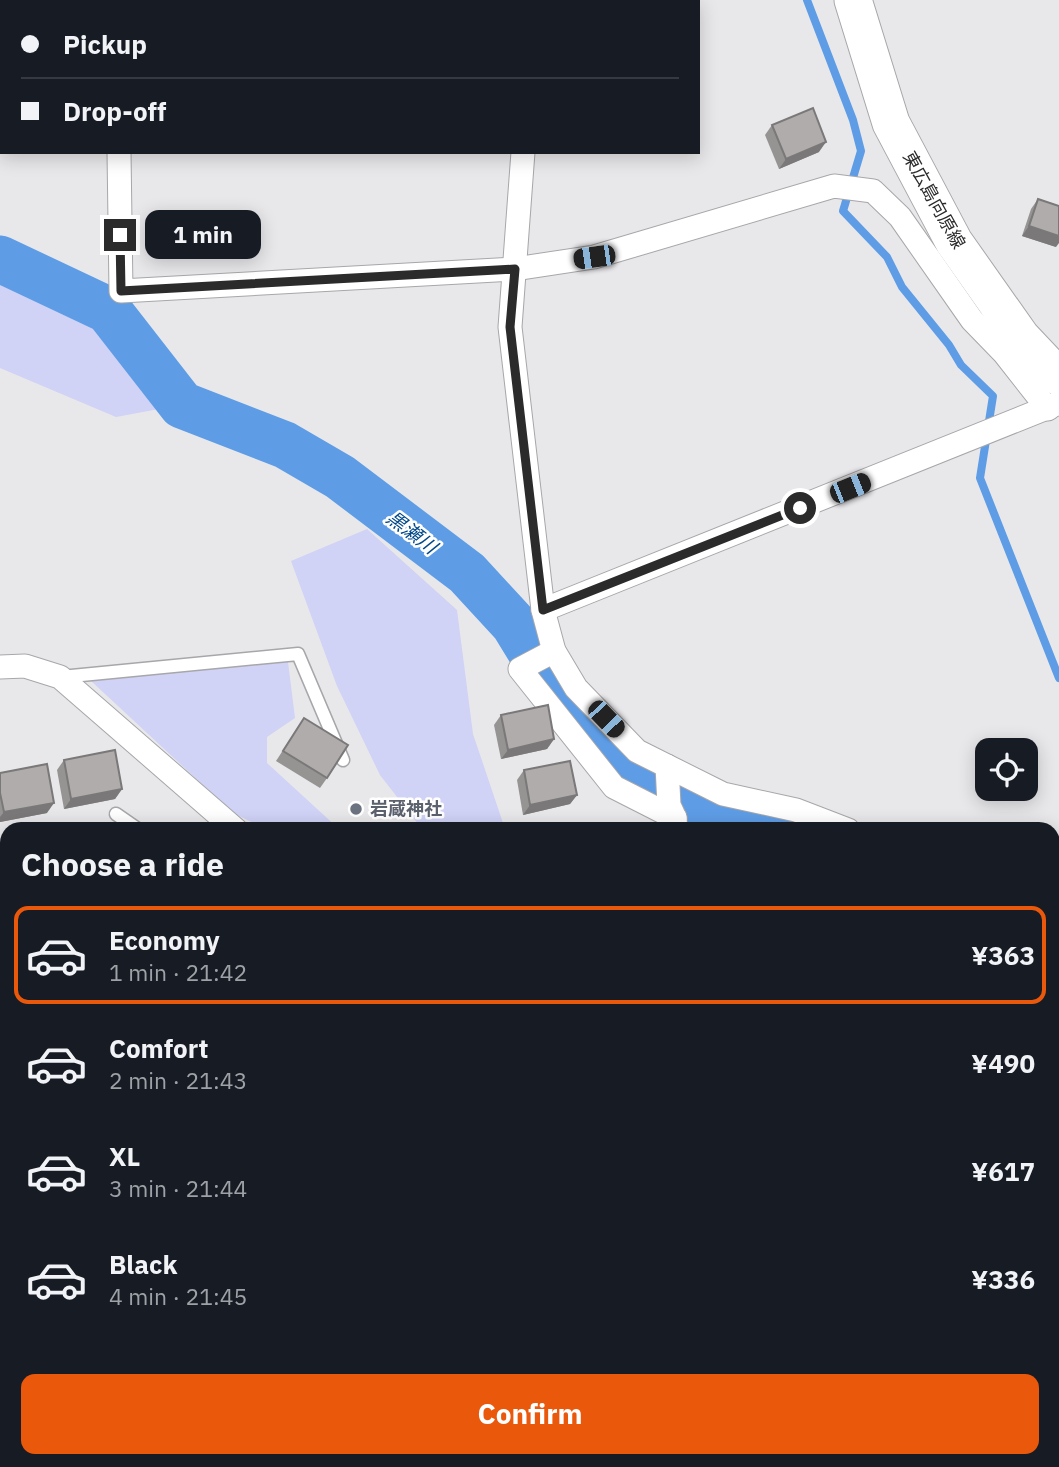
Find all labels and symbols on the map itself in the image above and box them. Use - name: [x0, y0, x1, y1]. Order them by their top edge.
- street label: 東広島向原線: [898, 147, 971, 253]
- callout: 1 min: [144, 210, 260, 260]
- route end: [104, 219, 136, 251]
- car: [572, 244, 617, 270]
- car: [827, 470, 874, 506]
- route start: [784, 492, 816, 524]
- water label: 黒瀬川: [382, 505, 444, 560]
- car: [584, 697, 629, 741]
- place label: 岩蔵神社: [370, 797, 442, 820]
- marker: 岩蔵神社: [348, 801, 364, 817]

